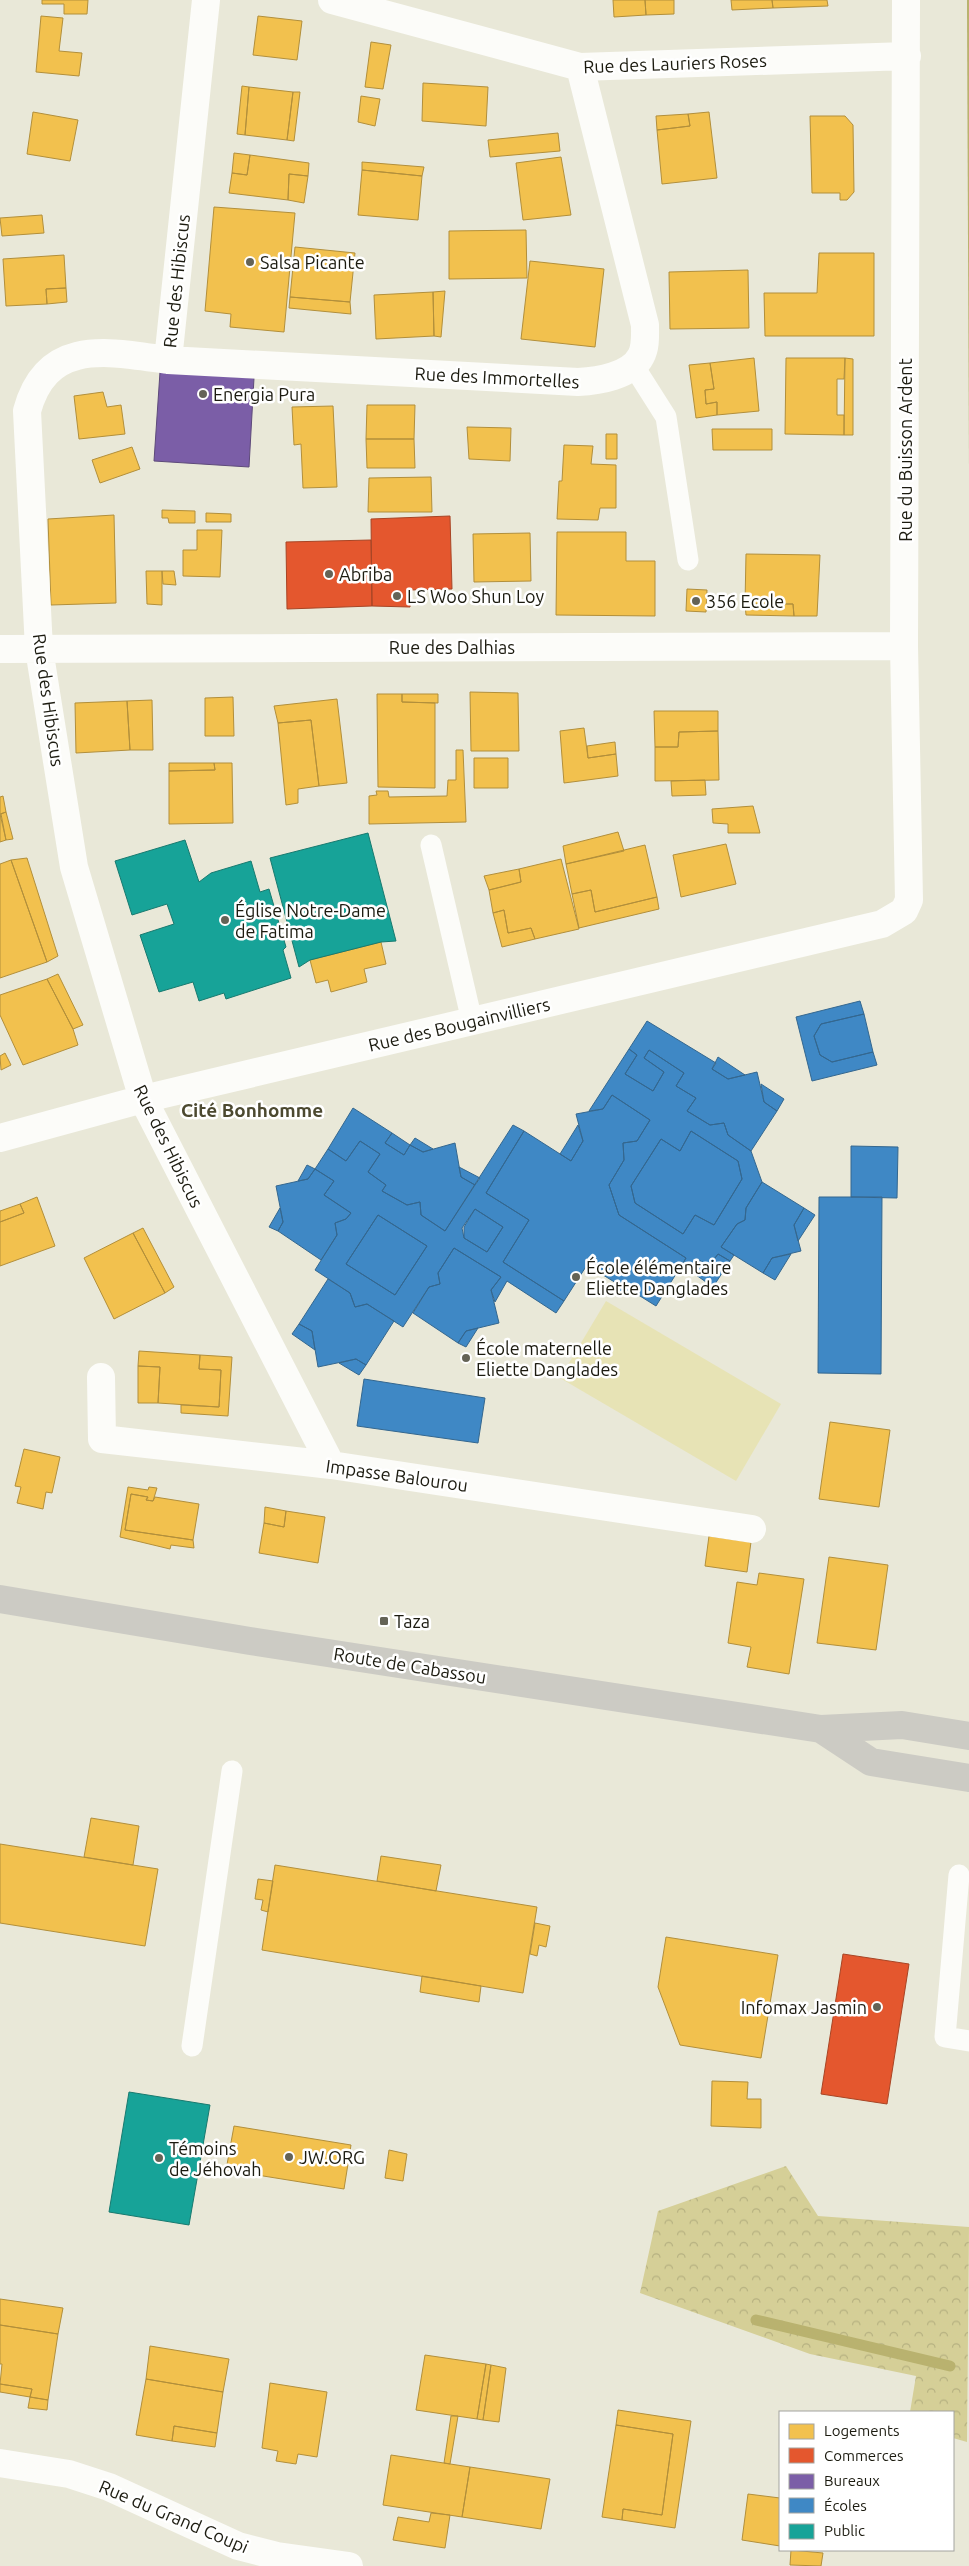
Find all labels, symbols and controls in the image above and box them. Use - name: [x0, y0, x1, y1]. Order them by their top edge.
- street label: Rue des Lauriers Roses: [583, 50, 767, 76]
- street label: Rue des Hibiscus: [159, 213, 193, 349]
- place label: Salsa Picante: [260, 252, 365, 272]
- marker: Salsa Picante: [244, 256, 256, 268]
- street label: Rue du Buisson Ardent: [895, 358, 915, 542]
- street label: Rue des Immortelles: [414, 363, 580, 391]
- place label: Energia Pura: [213, 384, 315, 404]
- marker: Energia Pura: [197, 388, 209, 400]
- place label: Abriba: [339, 564, 392, 584]
- marker: Abriba: [323, 568, 335, 580]
- place label: LS Woo Shun Loy: [407, 586, 545, 606]
- marker: LS Woo Shun Loy: [391, 590, 403, 602]
- place label: 356 Ecole: [706, 591, 784, 611]
- marker: 356 Ecole: [690, 595, 702, 607]
- street label: Rue des Hibiscus: [30, 632, 68, 768]
- street label: Rue des Dalhias: [389, 637, 515, 657]
- place label: Église Notre-Dame de Fatima: [235, 899, 386, 941]
- marker: Église Notre-Dame de Fatima: [219, 914, 231, 926]
- street label: Rue des Bougainvilliers: [366, 993, 552, 1055]
- street label: Rue des Hibiscus: [131, 1081, 207, 1211]
- district label: Cité Bonhomme: [181, 1099, 323, 1121]
- place label: École élémentaire Eliette Danglades: [586, 1256, 731, 1298]
- marker: École élémentaire Eliette Danglades: [570, 1271, 582, 1283]
- place label: École maternelle Eliette Danglades: [476, 1337, 618, 1379]
- marker: École maternelle Eliette Danglades: [460, 1352, 472, 1364]
- street label: Impasse Balourou: [325, 1455, 469, 1495]
- place label: Taza: [394, 1611, 430, 1631]
- marker: Taza: [378, 1615, 390, 1627]
- street label: Route de Cabassou: [332, 1643, 488, 1687]
- place label: Infomax Jasmin: [741, 1997, 867, 2017]
- marker: Infomax Jasmin: [871, 2001, 883, 2013]
- place label: Témoins de Jéhovah: [169, 2138, 261, 2179]
- place label: JW.ORG: [299, 2147, 365, 2167]
- marker: JW.ORG: [283, 2151, 295, 2163]
- marker: Témoins de Jéhovah: [153, 2152, 165, 2164]
- legend: [779, 2411, 954, 2551]
- text: Logements: [824, 2422, 900, 2439]
- text: Commerces: [824, 2447, 904, 2464]
- text: Bureaux: [824, 2472, 880, 2489]
- street label: Rue du Grand Coupi: [96, 2476, 252, 2556]
- text: Écoles: [824, 2497, 867, 2514]
- text: Public: [824, 2522, 865, 2539]

